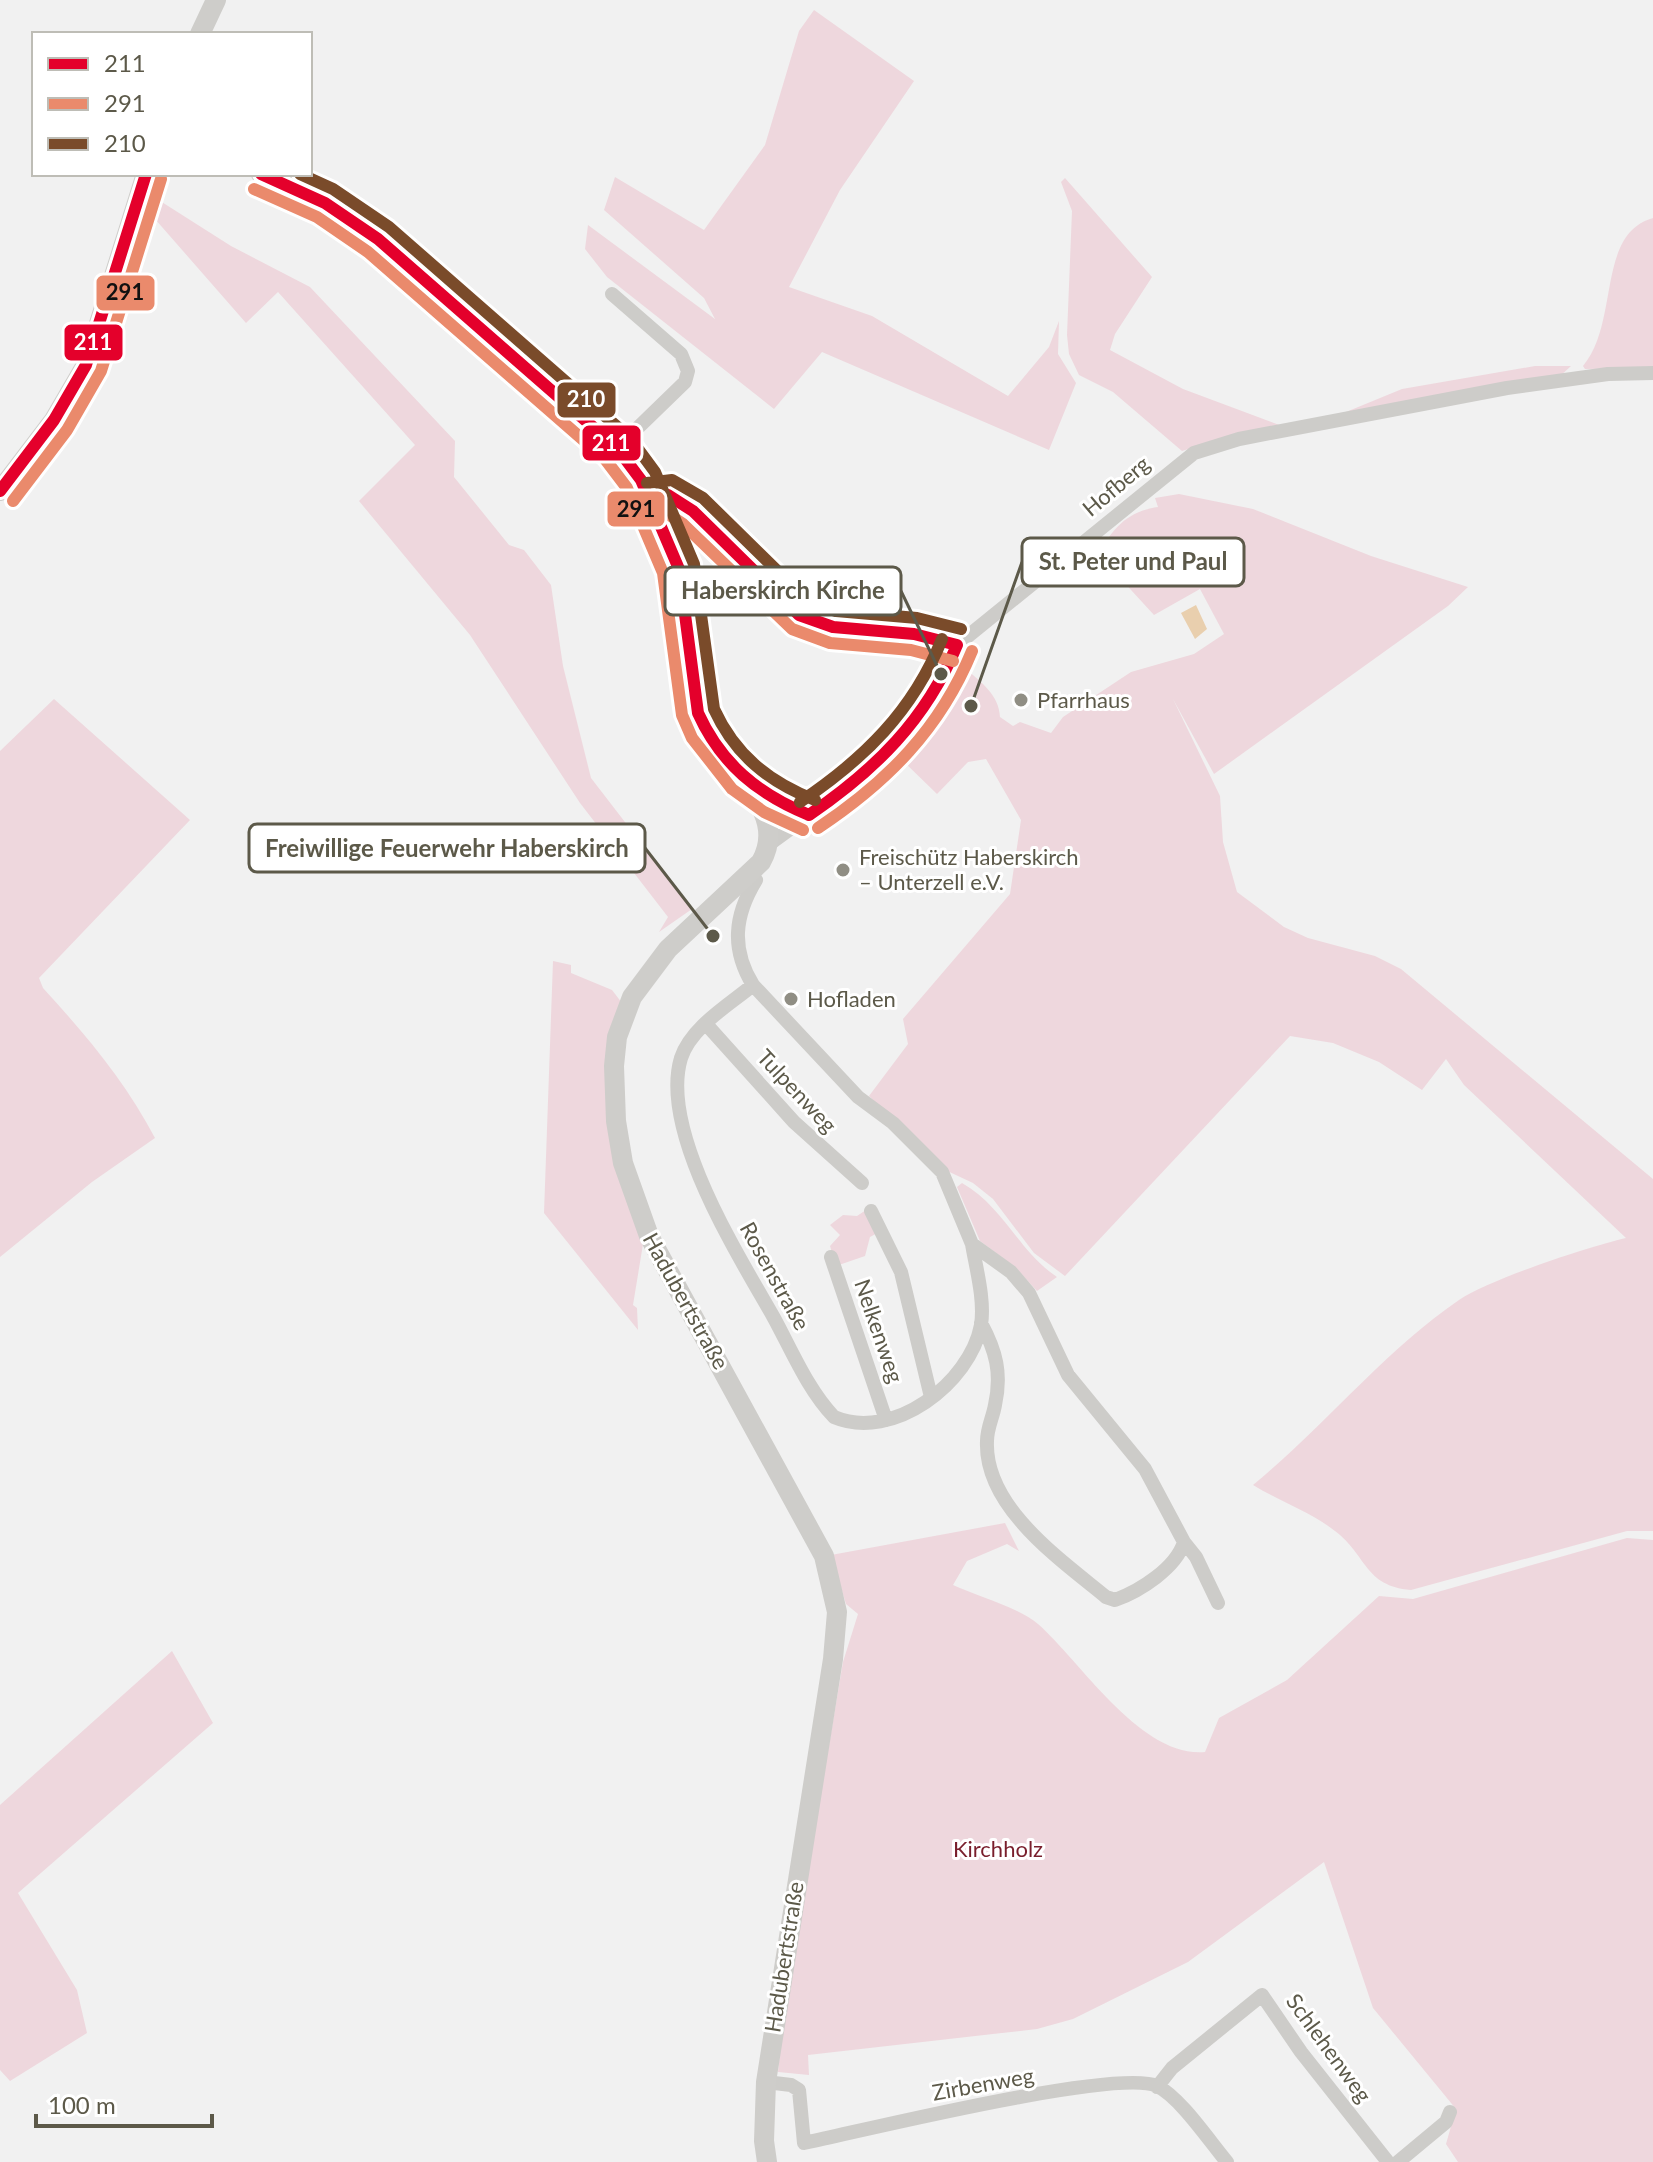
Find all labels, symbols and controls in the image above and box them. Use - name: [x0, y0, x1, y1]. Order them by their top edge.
- legend: [32, 32, 312, 176]
- text: 211: [104, 48, 146, 77]
- text: 291: [104, 88, 146, 117]
- text: 210: [104, 128, 146, 157]
- line badge: 291: [95, 274, 156, 312]
- text: 291: [106, 278, 144, 305]
- line badge: 211: [63, 323, 124, 362]
- text: 211: [74, 328, 112, 355]
- line badge: 210: [556, 381, 617, 419]
- text: 210: [567, 385, 605, 412]
- line badge: 211: [581, 424, 642, 462]
- text: 211: [592, 429, 630, 456]
- street label: Hofberg: [1077, 450, 1155, 522]
- line badge: 291: [606, 490, 666, 528]
- text: 291: [617, 495, 655, 522]
- callout: St. Peter und Paul: [1022, 538, 1244, 586]
- text: St. Peter und Paul: [1039, 546, 1227, 575]
- callout: Haberskirch Kirche: [665, 567, 901, 615]
- text: Haberskirch Kirche: [681, 575, 885, 604]
- place label: Pfarrhaus: [1037, 686, 1130, 713]
- marker: Pfarrhaus: [1012, 691, 1030, 709]
- callout: Freiwillige Feuerwehr Haberskirch: [249, 824, 645, 872]
- text: Freiwillige Feuerwehr Haberskirch: [265, 833, 629, 862]
- place label: Freischütz Haberskirch – Unterzell e.V.: [859, 843, 1079, 895]
- marker: Freischütz Haberskirch – Unterzell e.V.: [834, 861, 852, 879]
- place label: Hofladen: [807, 985, 896, 1012]
- marker: Hofladen: [782, 990, 800, 1008]
- street label: Tulpenweg: [752, 1043, 843, 1138]
- street label: Rosenstraße: [735, 1217, 816, 1335]
- street label: Hadubertstraße: [638, 1228, 735, 1374]
- street label: Nelkenweg: [849, 1275, 910, 1386]
- park label: Kirchholz: [953, 1835, 1043, 1862]
- street label: Hadubertstraße: [758, 1880, 809, 2034]
- street label: Schlehenweg: [1281, 1988, 1378, 2107]
- street label: Zirbenweg: [930, 2061, 1036, 2106]
- scale bar: [36, 2078, 212, 2128]
- text: 100 m: [48, 2090, 116, 2119]

